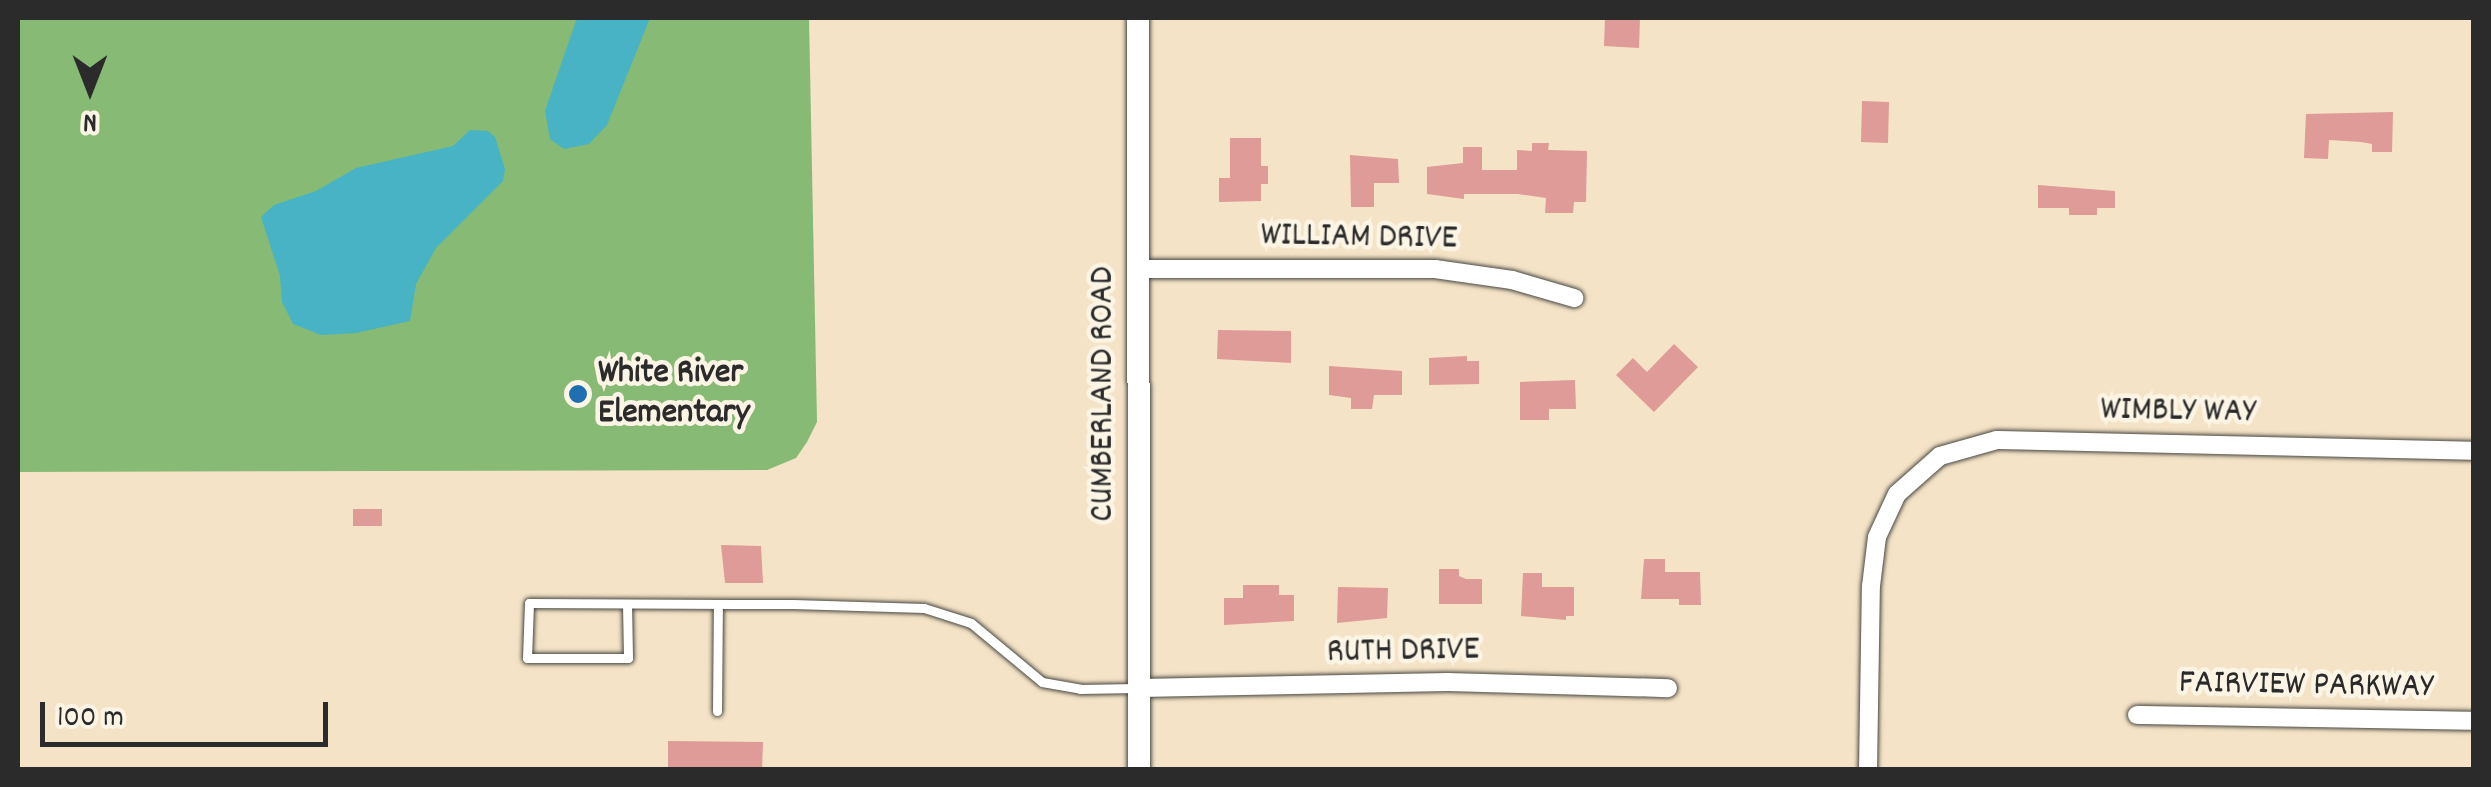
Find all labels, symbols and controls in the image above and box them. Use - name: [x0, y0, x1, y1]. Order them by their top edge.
- north arrow: [40, 40, 140, 140]
- text: N: [83, 100, 97, 140]
- street label: WILLIAM DRIVE: [1260, 215, 1458, 261]
- street label: CUMBERLAND ROAD: [1083, 266, 1125, 522]
- place label: White River Elementary: [598, 353, 750, 435]
- marker: White River Elementary: [567, 383, 589, 405]
- street label: WIMBLY WAY: [2100, 390, 2256, 434]
- street label: RUTH DRIVE: [1326, 630, 1480, 674]
- street label: FAIRVIEW PARKWAY: [2178, 663, 2434, 709]
- scale bar: [45, 682, 332, 744]
- text: 100 m: [57, 698, 124, 741]

